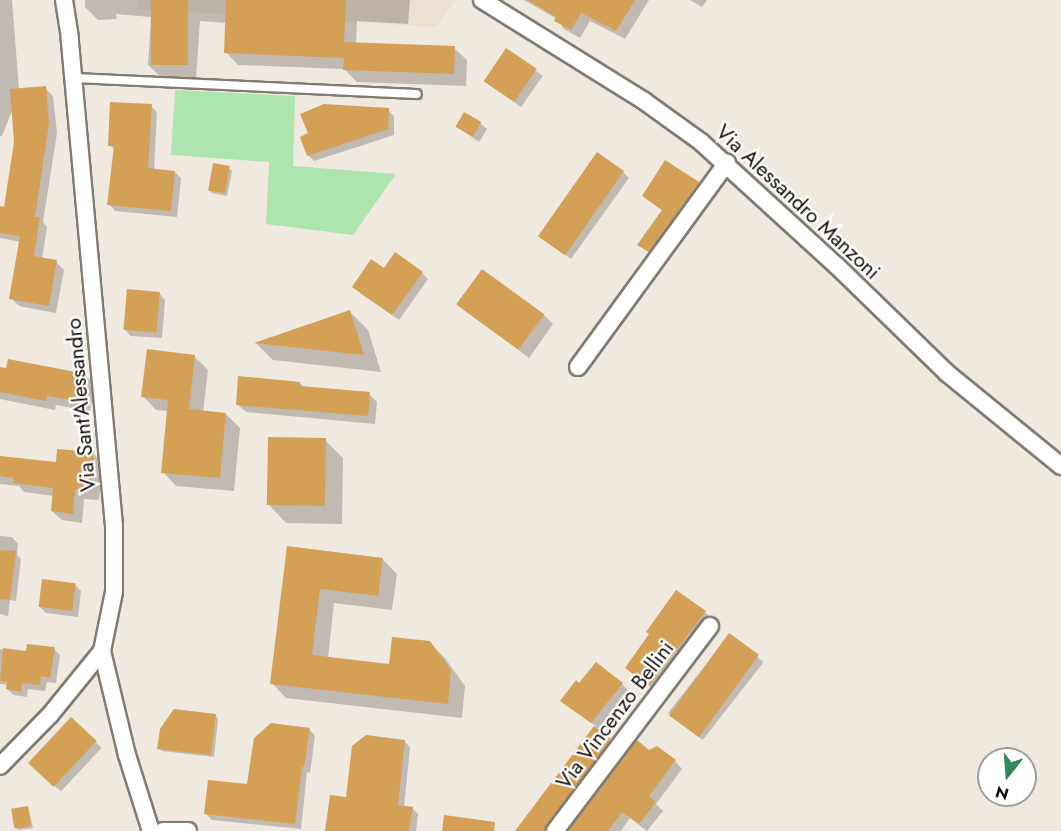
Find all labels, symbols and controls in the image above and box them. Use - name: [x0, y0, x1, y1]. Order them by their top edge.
- street label: Via Alessandro Manzoni: [711, 119, 885, 285]
- street label: Via Sant'Alessandro: [61, 317, 101, 493]
- street label: Via Vincenzo Bellini: [551, 636, 679, 794]
- north arrow: [977, 747, 1037, 807]
- text: N: [993, 780, 1012, 806]

